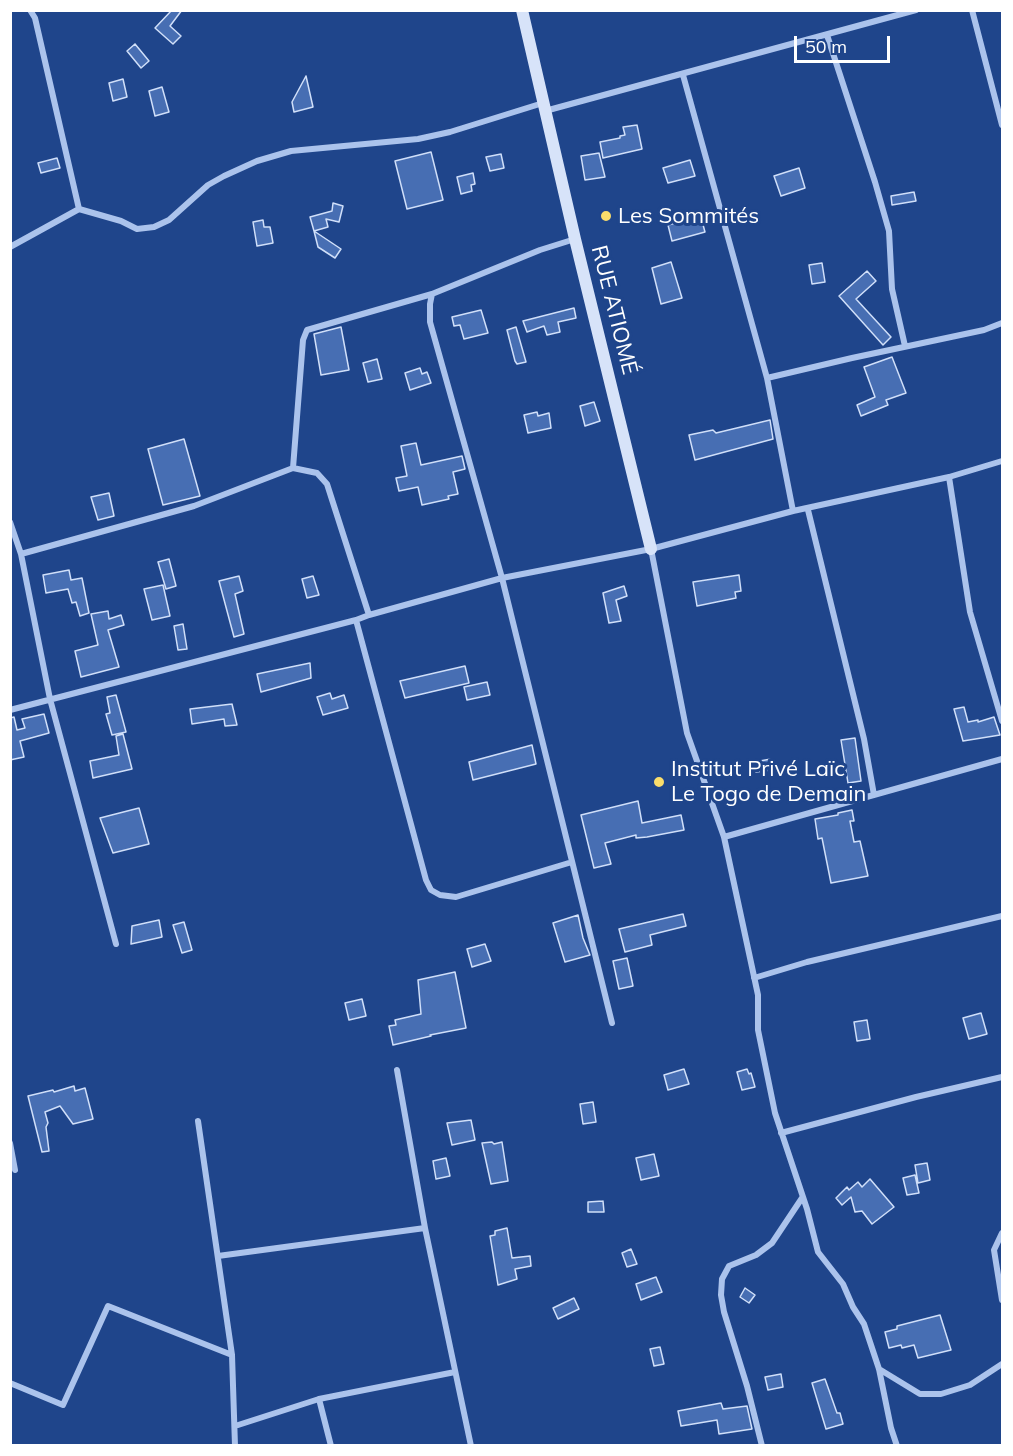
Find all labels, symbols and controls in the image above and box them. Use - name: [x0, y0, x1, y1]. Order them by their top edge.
- scale bar: [797, 24, 893, 62]
- text: 50 m: [805, 35, 847, 58]
- place label: Les Sommités: [618, 203, 759, 229]
- marker: Les Sommités: [599, 209, 613, 223]
- street label: RUE ATIOMÉ: [585, 243, 643, 377]
- place label: Institut Privé Laïc Le Togo de Demain: [671, 756, 866, 807]
- marker: Institut Privé Laïc Le Togo de Demain: [652, 775, 666, 789]

